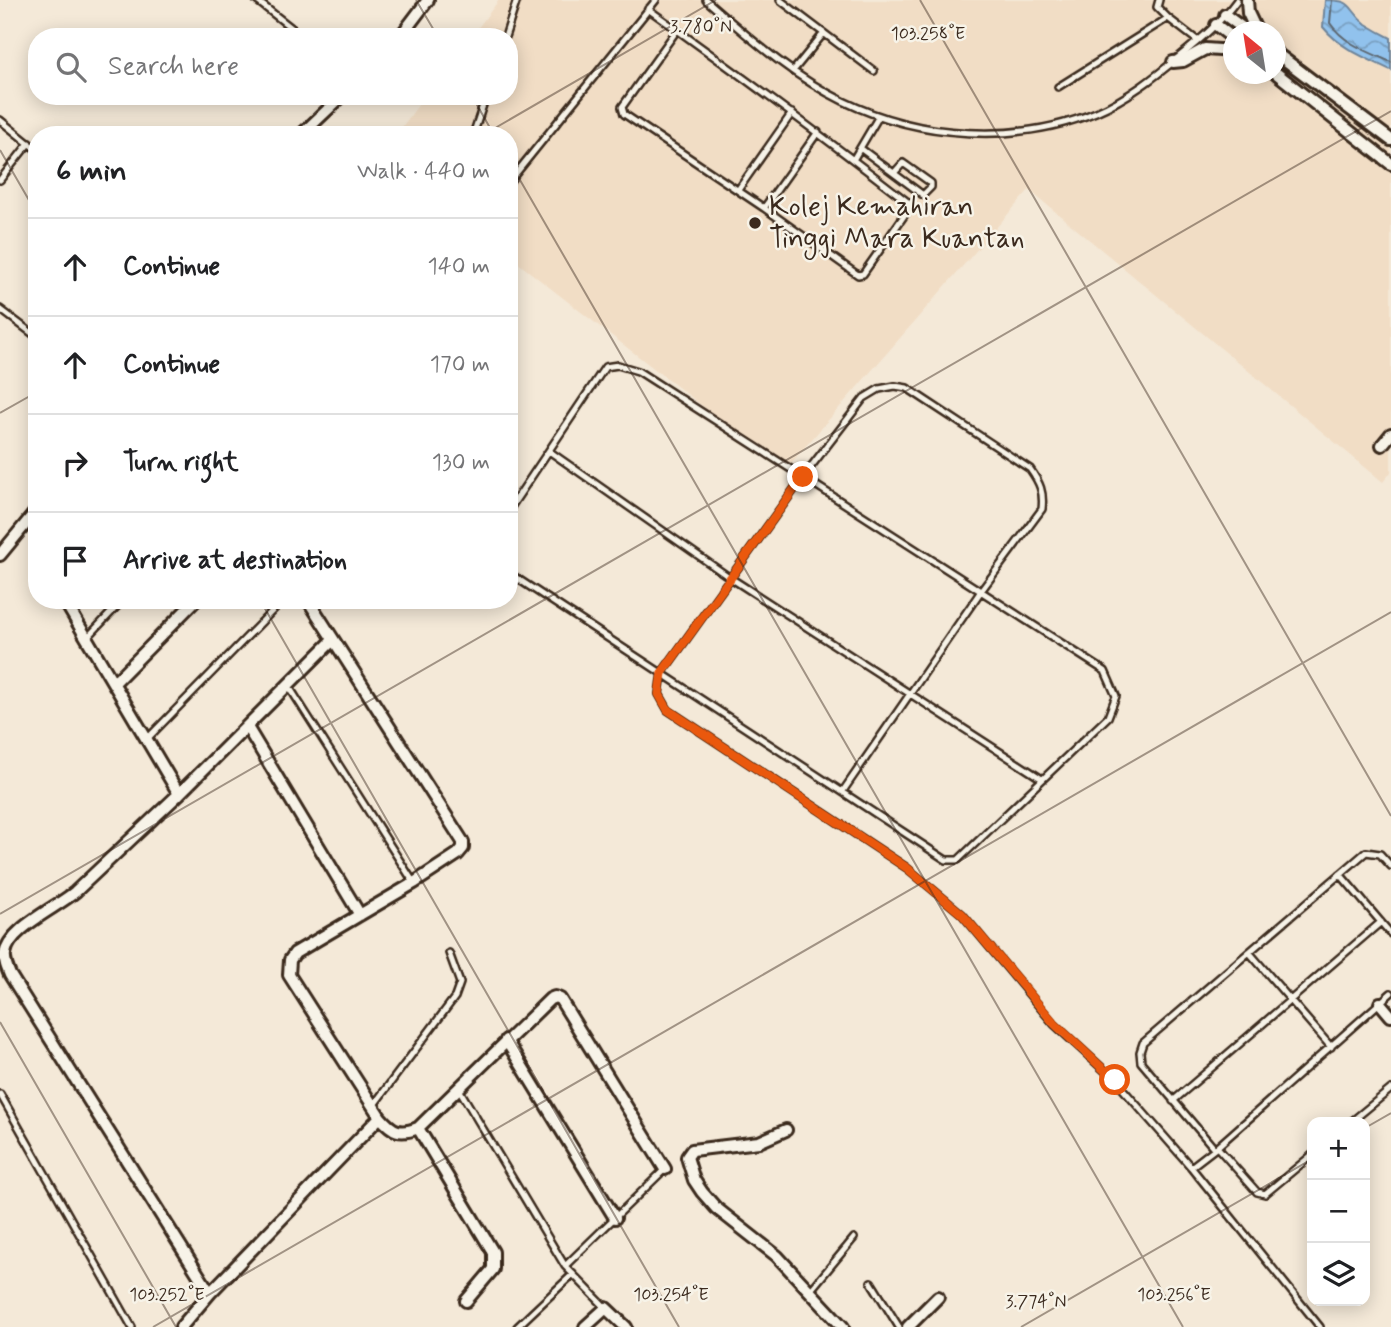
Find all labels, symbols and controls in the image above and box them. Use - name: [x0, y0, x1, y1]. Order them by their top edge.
- text: 3.780°N: [670, 15, 732, 39]
- north arrow: [1223, 21, 1286, 84]
- text: 103.258°E: [891, 22, 965, 46]
- search box: [28, 28, 518, 105]
- icon: search: [52, 48, 90, 86]
- text: Search here: [108, 50, 239, 84]
- text: 6 min: [56, 152, 127, 191]
- text: Walk · 440 m: [357, 157, 490, 187]
- place label: Kolej Kemahiran Tinggi Mara Kuantan: [769, 189, 1025, 260]
- marker: Kolej Kemahiran Tinggi Mara Kuantan: [747, 215, 763, 231]
- icon: ahead: [56, 248, 94, 286]
- text: Continue: [123, 250, 220, 284]
- text: 140 m: [427, 252, 490, 282]
- icon: ahead: [56, 346, 94, 384]
- text: Continue: [123, 348, 220, 382]
- text: 170 m: [430, 350, 490, 380]
- icon: right: [56, 444, 94, 482]
- text: Turn right: [123, 446, 239, 480]
- text: 130 m: [432, 448, 490, 478]
- route end: [787, 461, 818, 492]
- icon: arrive: [56, 542, 94, 580]
- text: Arrive at destination: [123, 544, 347, 578]
- route start: [1099, 1064, 1130, 1095]
- map controls: [1307, 1117, 1370, 1306]
- button: +: [1307, 1117, 1370, 1180]
- button: −: [1307, 1180, 1370, 1243]
- button: layers: [1307, 1243, 1370, 1306]
- text: 103.252°E: [129, 1283, 205, 1307]
- text: 103.254°E: [633, 1283, 709, 1307]
- text: 103.256°E: [1137, 1283, 1211, 1307]
- text: 3.774°N: [1005, 1290, 1067, 1314]

